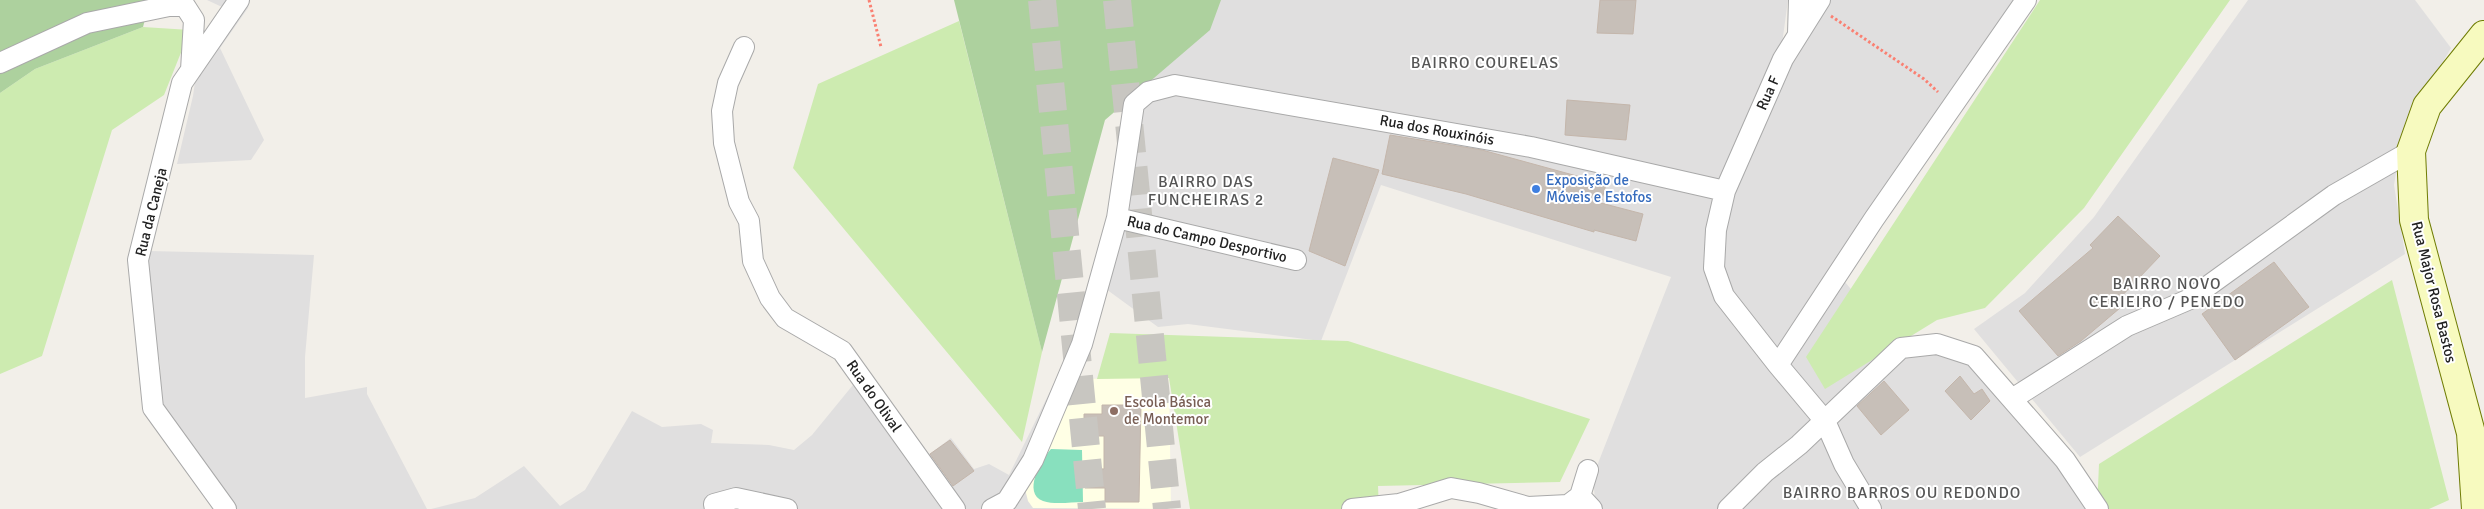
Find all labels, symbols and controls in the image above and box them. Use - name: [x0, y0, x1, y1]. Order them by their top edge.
- district label: BAIRRO COURELAS: [1411, 53, 1559, 73]
- street label: Rua F: [1753, 73, 1784, 113]
- street label: Rua dos Rouxinóis: [1378, 111, 1496, 149]
- street label: Rua da Caneja: [131, 166, 171, 258]
- place label: Exposição de Móveis e Estofos: [1546, 171, 1652, 206]
- district label: BAIRRO DAS FUNCHEIRAS 2: [1148, 172, 1264, 210]
- marker: Exposição de Móveis e Estofos: [1530, 183, 1542, 195]
- street label: Rua do Campo Desportivo: [1125, 212, 1289, 266]
- street label: Rua Major Rosa Bastos: [2408, 219, 2460, 365]
- district label: BAIRRO NOVO CERIEIRO / PENEDO: [2089, 274, 2245, 312]
- street label: Rua do Olival: [843, 357, 905, 435]
- place label: Escola Básica de Montemor: [1124, 393, 1211, 428]
- marker: Escola Básica de Montemor: [1108, 405, 1120, 417]
- district label: BAIRRO BARROS OU REDONDO: [1783, 483, 2021, 503]

